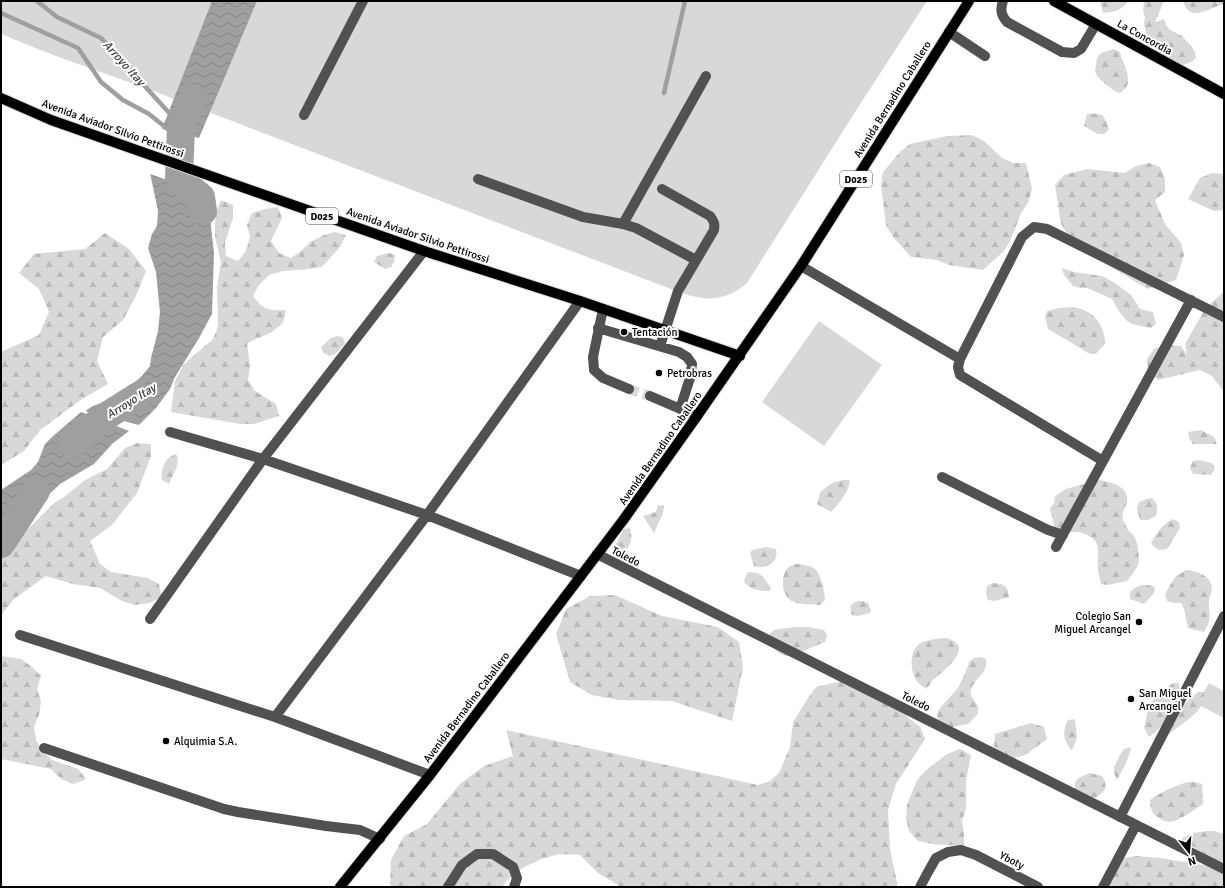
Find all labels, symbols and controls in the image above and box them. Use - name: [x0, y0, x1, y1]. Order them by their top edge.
- street label: La Concordia: [1115, 17, 1175, 58]
- water label: Arroyo Itay: [99, 38, 149, 90]
- street label: Avenida Bernadino Caballero: [851, 38, 934, 160]
- street label: Avenida Aviador Silvio Pettirossi: [40, 97, 186, 160]
- road number: D025: [840, 171, 872, 187]
- street label: Avenida Aviador Silvio Pettirossi: [345, 205, 491, 266]
- road number: D025: [306, 208, 338, 224]
- place label: Tentación: [632, 326, 677, 339]
- marker: Tentación: [619, 327, 629, 337]
- place label: Petrobras: [667, 367, 712, 380]
- marker: Petrobras: [654, 368, 664, 378]
- water label: Arroyo Itay: [104, 380, 160, 423]
- street label: Avenida Bernadino Caballero: [616, 389, 705, 507]
- street label: Toledo: [609, 544, 643, 569]
- place label: Colegio San Miguel Arcangel: [1054, 610, 1131, 636]
- marker: Colegio San Miguel Arcangel: [1134, 617, 1144, 627]
- street label: Avenida Bernadino Caballero: [421, 649, 512, 765]
- place label: San Miguel Arcangel: [1139, 687, 1192, 713]
- street label: Toledo: [899, 689, 933, 714]
- marker: San Miguel Arcangel: [1126, 694, 1136, 704]
- place label: Alquimia S.A.: [174, 735, 237, 748]
- marker: Alquimia S.A.: [161, 736, 171, 746]
- north arrow: [1169, 832, 1209, 872]
- street label: Yboty: [997, 849, 1027, 873]
- text: N: [1186, 854, 1197, 868]

